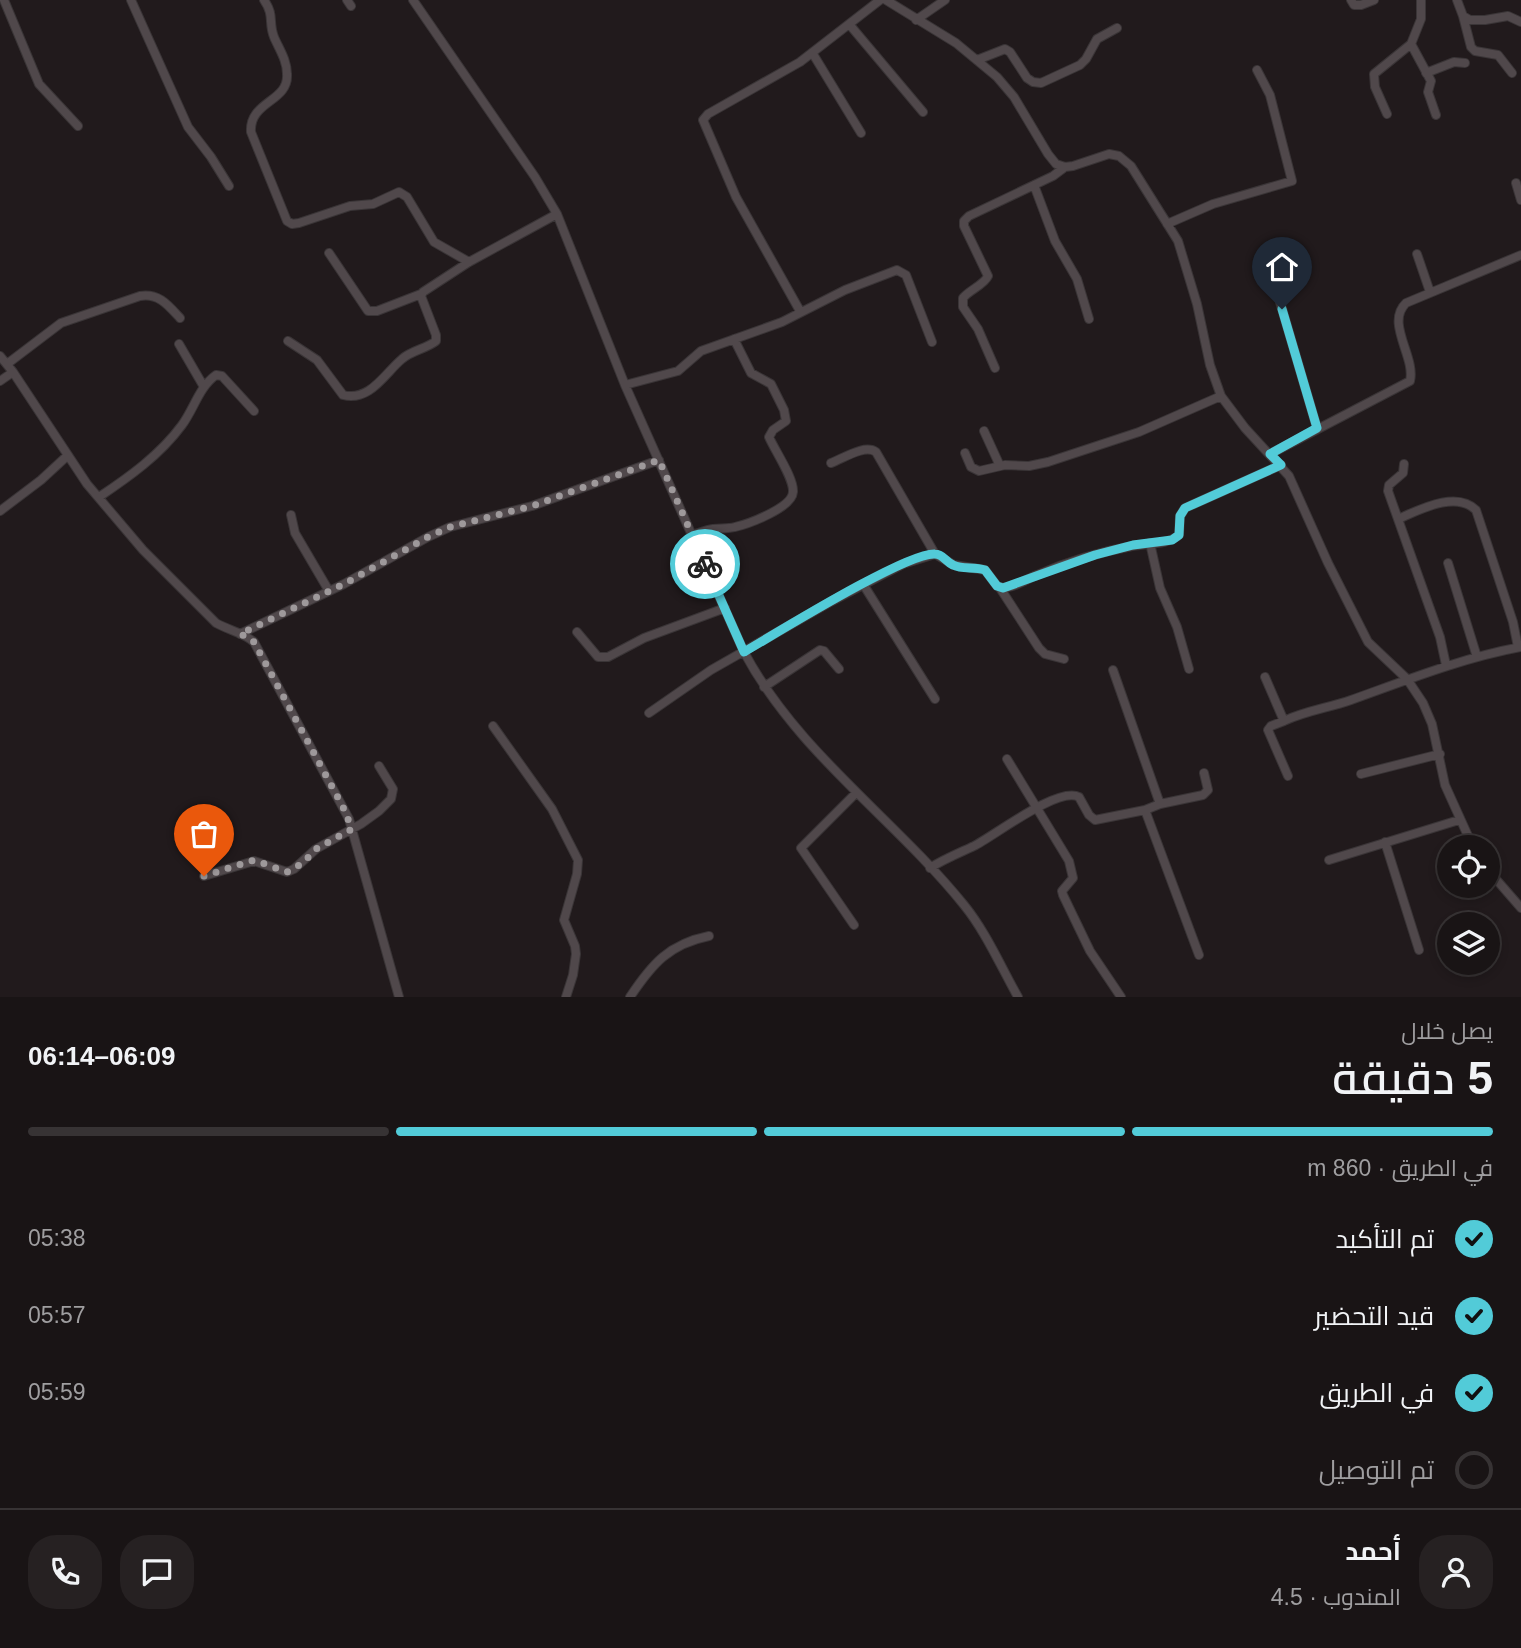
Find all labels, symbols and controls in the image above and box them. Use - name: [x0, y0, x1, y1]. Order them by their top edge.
- pin: [1252, 237, 1312, 309]
- icon: home: [1263, 248, 1301, 286]
- courier: [670, 529, 740, 599]
- icon: bike: [686, 545, 724, 583]
- pin: [174, 804, 234, 876]
- icon: bag: [185, 815, 223, 853]
- map controls: [1437, 835, 1500, 975]
- button: locate: [1437, 835, 1500, 898]
- button: layers: [1437, 912, 1500, 975]
- text: يصل خلال: [1401, 1018, 1493, 1044]
- text: 06:09–06:14: [28, 1041, 175, 1071]
- text: 5 دقيقة: [1332, 1052, 1493, 1104]
- text: في الطريق · 860 m: [1307, 1155, 1493, 1181]
- icon: check: [1455, 1220, 1493, 1258]
- text: تم التأكيد: [1335, 1224, 1434, 1254]
- text: 05:38: [28, 1225, 86, 1251]
- icon: check: [1455, 1297, 1493, 1335]
- text: قيد التحضير: [1314, 1301, 1434, 1331]
- text: 05:57: [28, 1302, 86, 1328]
- icon: check: [1455, 1374, 1493, 1412]
- text: في الطريق: [1319, 1378, 1434, 1408]
- text: 05:59: [28, 1379, 86, 1405]
- text: تم التوصيل: [1319, 1455, 1434, 1485]
- button: phone: [28, 1535, 102, 1609]
- button: chat: [120, 1535, 194, 1609]
- button: person: [1419, 1535, 1493, 1609]
- text: أحمد: [1345, 1536, 1401, 1566]
- text: المندوب · 4.5: [1271, 1584, 1401, 1610]

